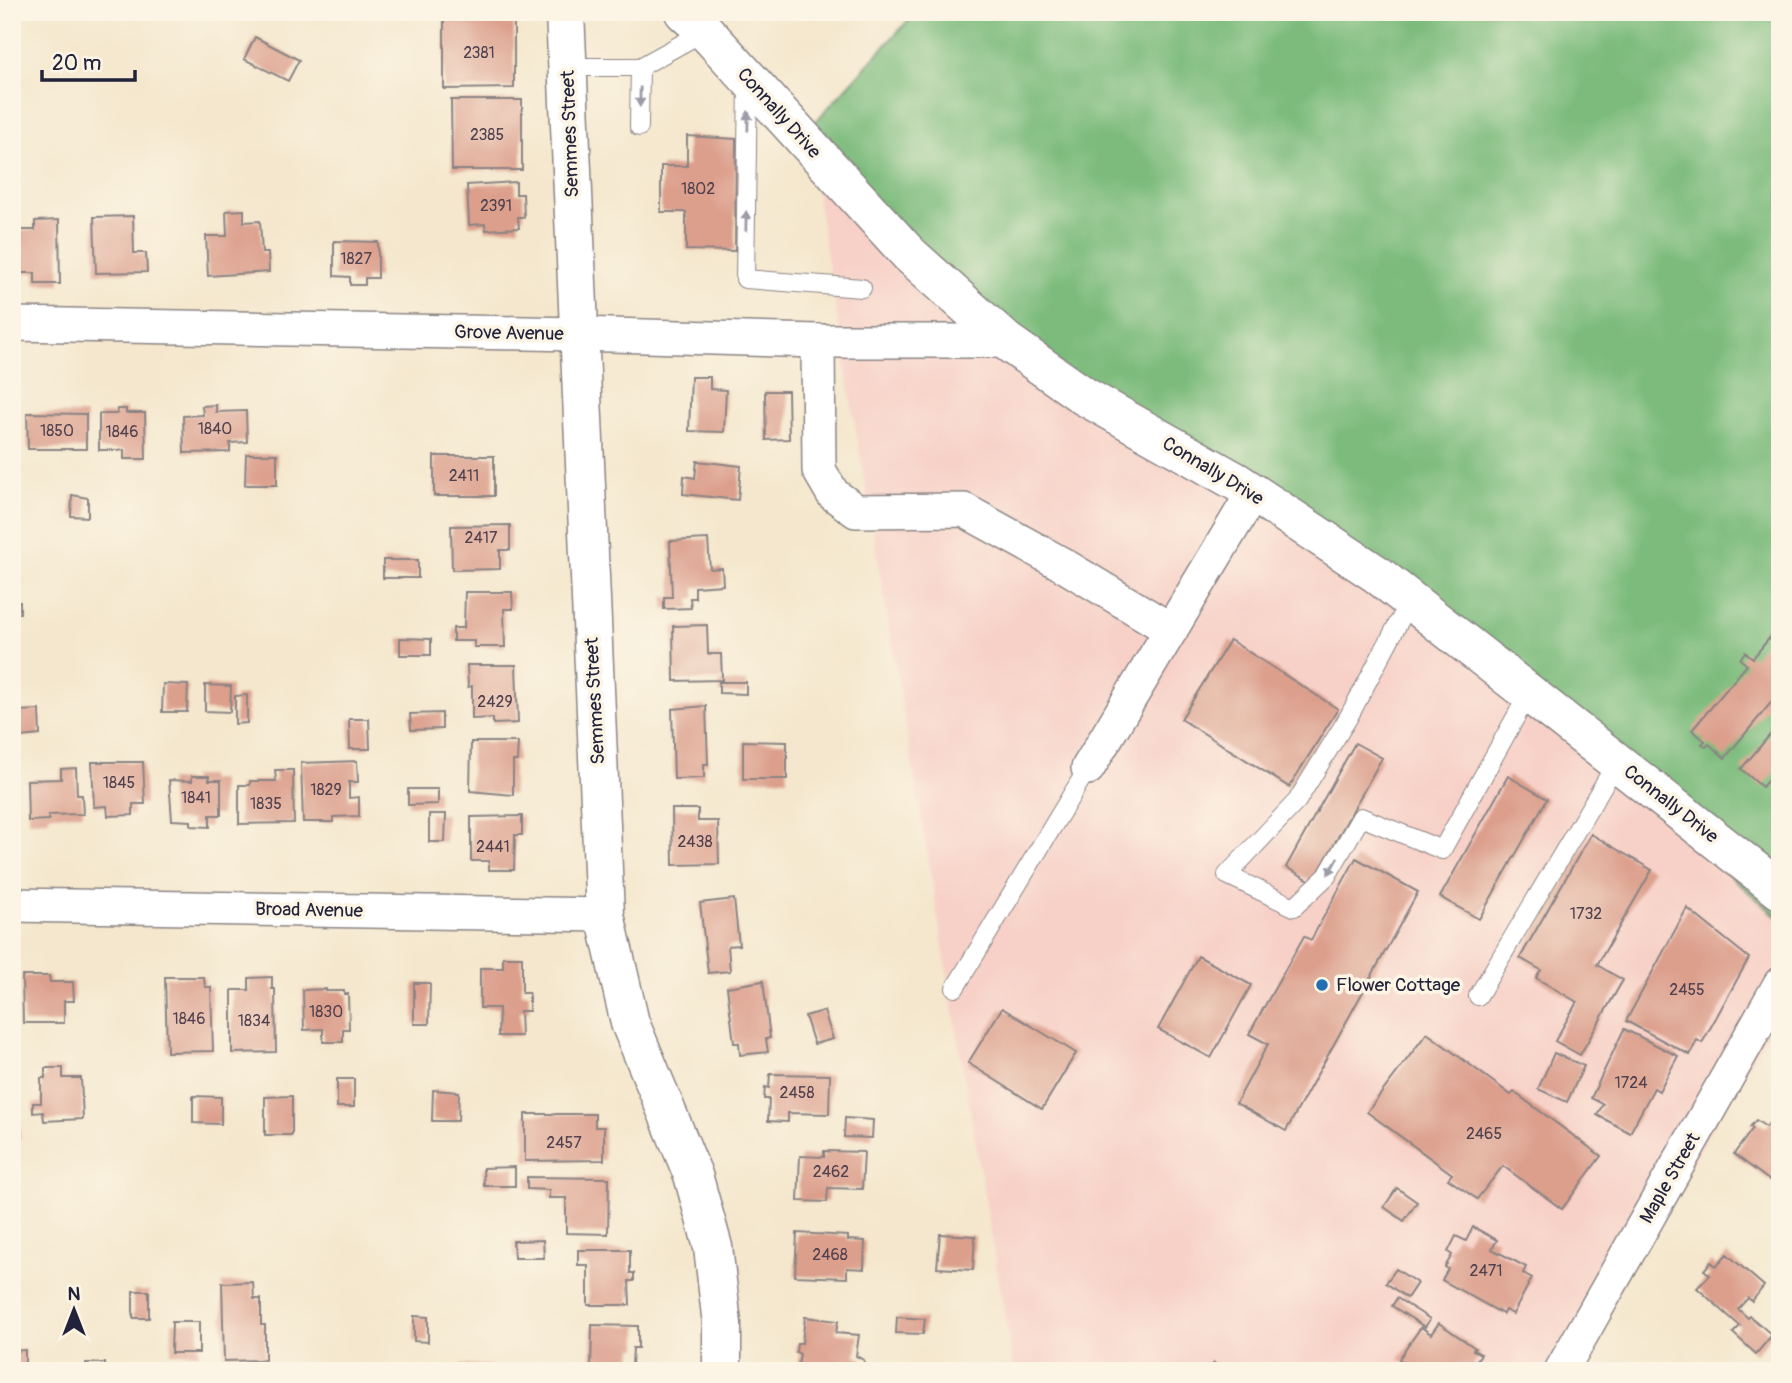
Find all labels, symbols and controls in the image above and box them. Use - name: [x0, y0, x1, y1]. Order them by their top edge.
- scale bar: [42, 38, 135, 82]
- house number: 2381: [463, 43, 495, 63]
- text: 20 m: [52, 50, 101, 77]
- street label: Connally Drive: [732, 63, 826, 164]
- street label: Semmes Street: [556, 70, 584, 198]
- one-way arrow: [634, 87, 645, 109]
- one-way arrow: [742, 110, 753, 132]
- house number: 2385: [470, 125, 504, 145]
- house number: 1802: [681, 179, 715, 199]
- house number: 2391: [480, 196, 512, 216]
- one-way arrow: [740, 210, 752, 232]
- house number: 1827: [340, 249, 372, 269]
- street label: Grove Avenue: [454, 320, 565, 346]
- house number: 1840: [198, 419, 232, 439]
- house number: 1850: [40, 421, 74, 441]
- house number: 1846: [106, 422, 138, 442]
- street label: Connally Drive: [1158, 431, 1269, 511]
- house number: 2411: [449, 466, 479, 486]
- house number: 2417: [465, 528, 498, 548]
- street label: Semmes Street: [580, 636, 610, 765]
- house number: 2429: [477, 692, 513, 712]
- street label: Connally Drive: [1619, 759, 1724, 849]
- house number: 1845: [103, 773, 135, 793]
- house number: 1829: [310, 780, 342, 800]
- house number: 1841: [181, 788, 211, 808]
- house number: 1835: [250, 794, 282, 814]
- house number: 2438: [677, 832, 713, 852]
- house number: 2441: [476, 837, 510, 857]
- one-way arrow: [1327, 856, 1339, 876]
- street label: Broad Avenue: [255, 897, 364, 923]
- house number: 1732: [1570, 904, 1602, 924]
- place label: Flower Cottage: [1336, 973, 1461, 997]
- marker: Flower Cottage: [1314, 977, 1330, 993]
- house number: 2455: [1669, 980, 1705, 1000]
- house number: 1830: [309, 1002, 343, 1022]
- house number: 1846: [173, 1009, 205, 1029]
- house number: 1834: [238, 1011, 270, 1031]
- house number: 1724: [1615, 1073, 1647, 1093]
- house number: 2458: [780, 1083, 814, 1103]
- house number: 2465: [1466, 1124, 1502, 1144]
- street label: Maple Street: [1634, 1128, 1706, 1228]
- house number: 2457: [546, 1133, 582, 1153]
- house number: 2462: [813, 1162, 849, 1182]
- house number: 2468: [812, 1245, 848, 1265]
- house number: 2471: [1470, 1261, 1502, 1281]
- north arrow: [38, 1274, 108, 1344]
- text: N: [68, 1282, 81, 1306]

